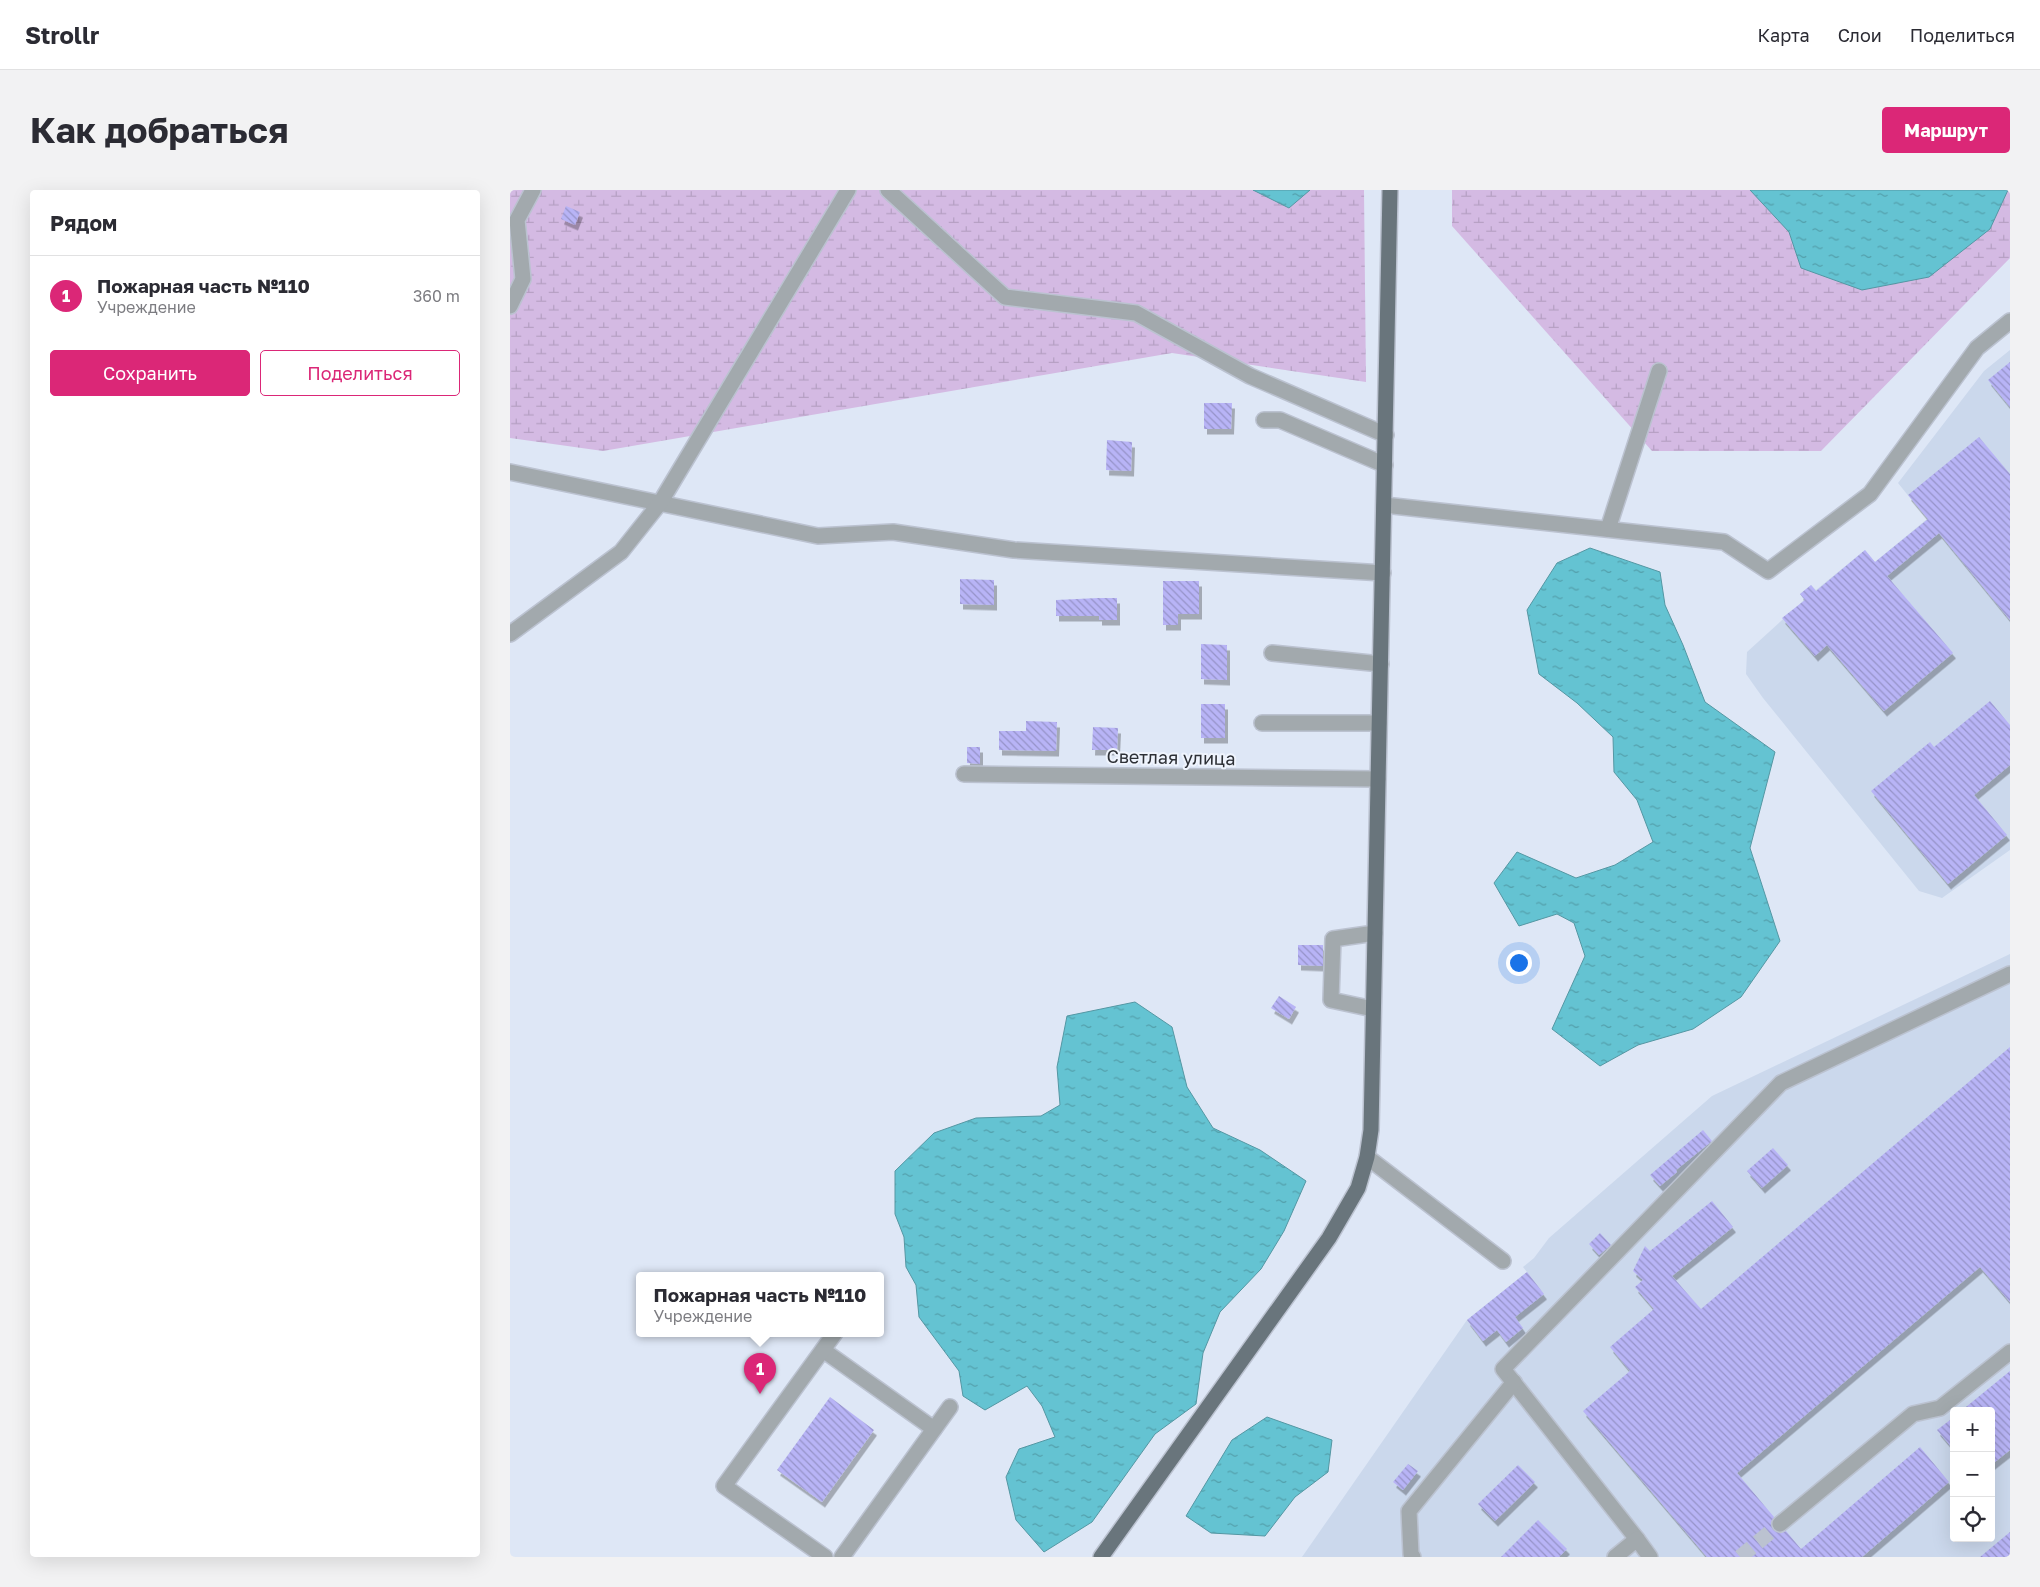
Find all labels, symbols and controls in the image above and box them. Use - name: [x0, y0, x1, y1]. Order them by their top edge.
- text: Strollr: [25, 20, 99, 49]
- text: Карта: [1758, 24, 1810, 46]
- text: Слои: [1838, 24, 1882, 46]
- text: Поделиться: [1910, 24, 2015, 46]
- button: Маршрут: [1882, 107, 2010, 153]
- text: Как добраться: [30, 109, 288, 151]
- text: Рядом: [50, 210, 117, 236]
- text: Пожарная часть №110: [97, 274, 310, 297]
- text: 1: [62, 286, 70, 306]
- text: 360 m: [413, 286, 460, 306]
- text: Учреждение: [97, 297, 196, 317]
- button: Сохранить: [50, 350, 250, 396]
- button: Поделиться: [260, 350, 460, 396]
- street label: Светлая улица: [1106, 745, 1236, 769]
- your location: [1506, 950, 1532, 976]
- popup: [636, 1272, 884, 1337]
- text: Пожарная часть №110: [654, 1283, 866, 1306]
- text: Учреждение: [654, 1306, 752, 1326]
- pin: 1: [744, 1353, 776, 1394]
- map controls: [1950, 1407, 1995, 1542]
- button: +: [1950, 1407, 1995, 1452]
- button: −: [1950, 1452, 1995, 1497]
- button: locate: [1950, 1497, 1995, 1542]

